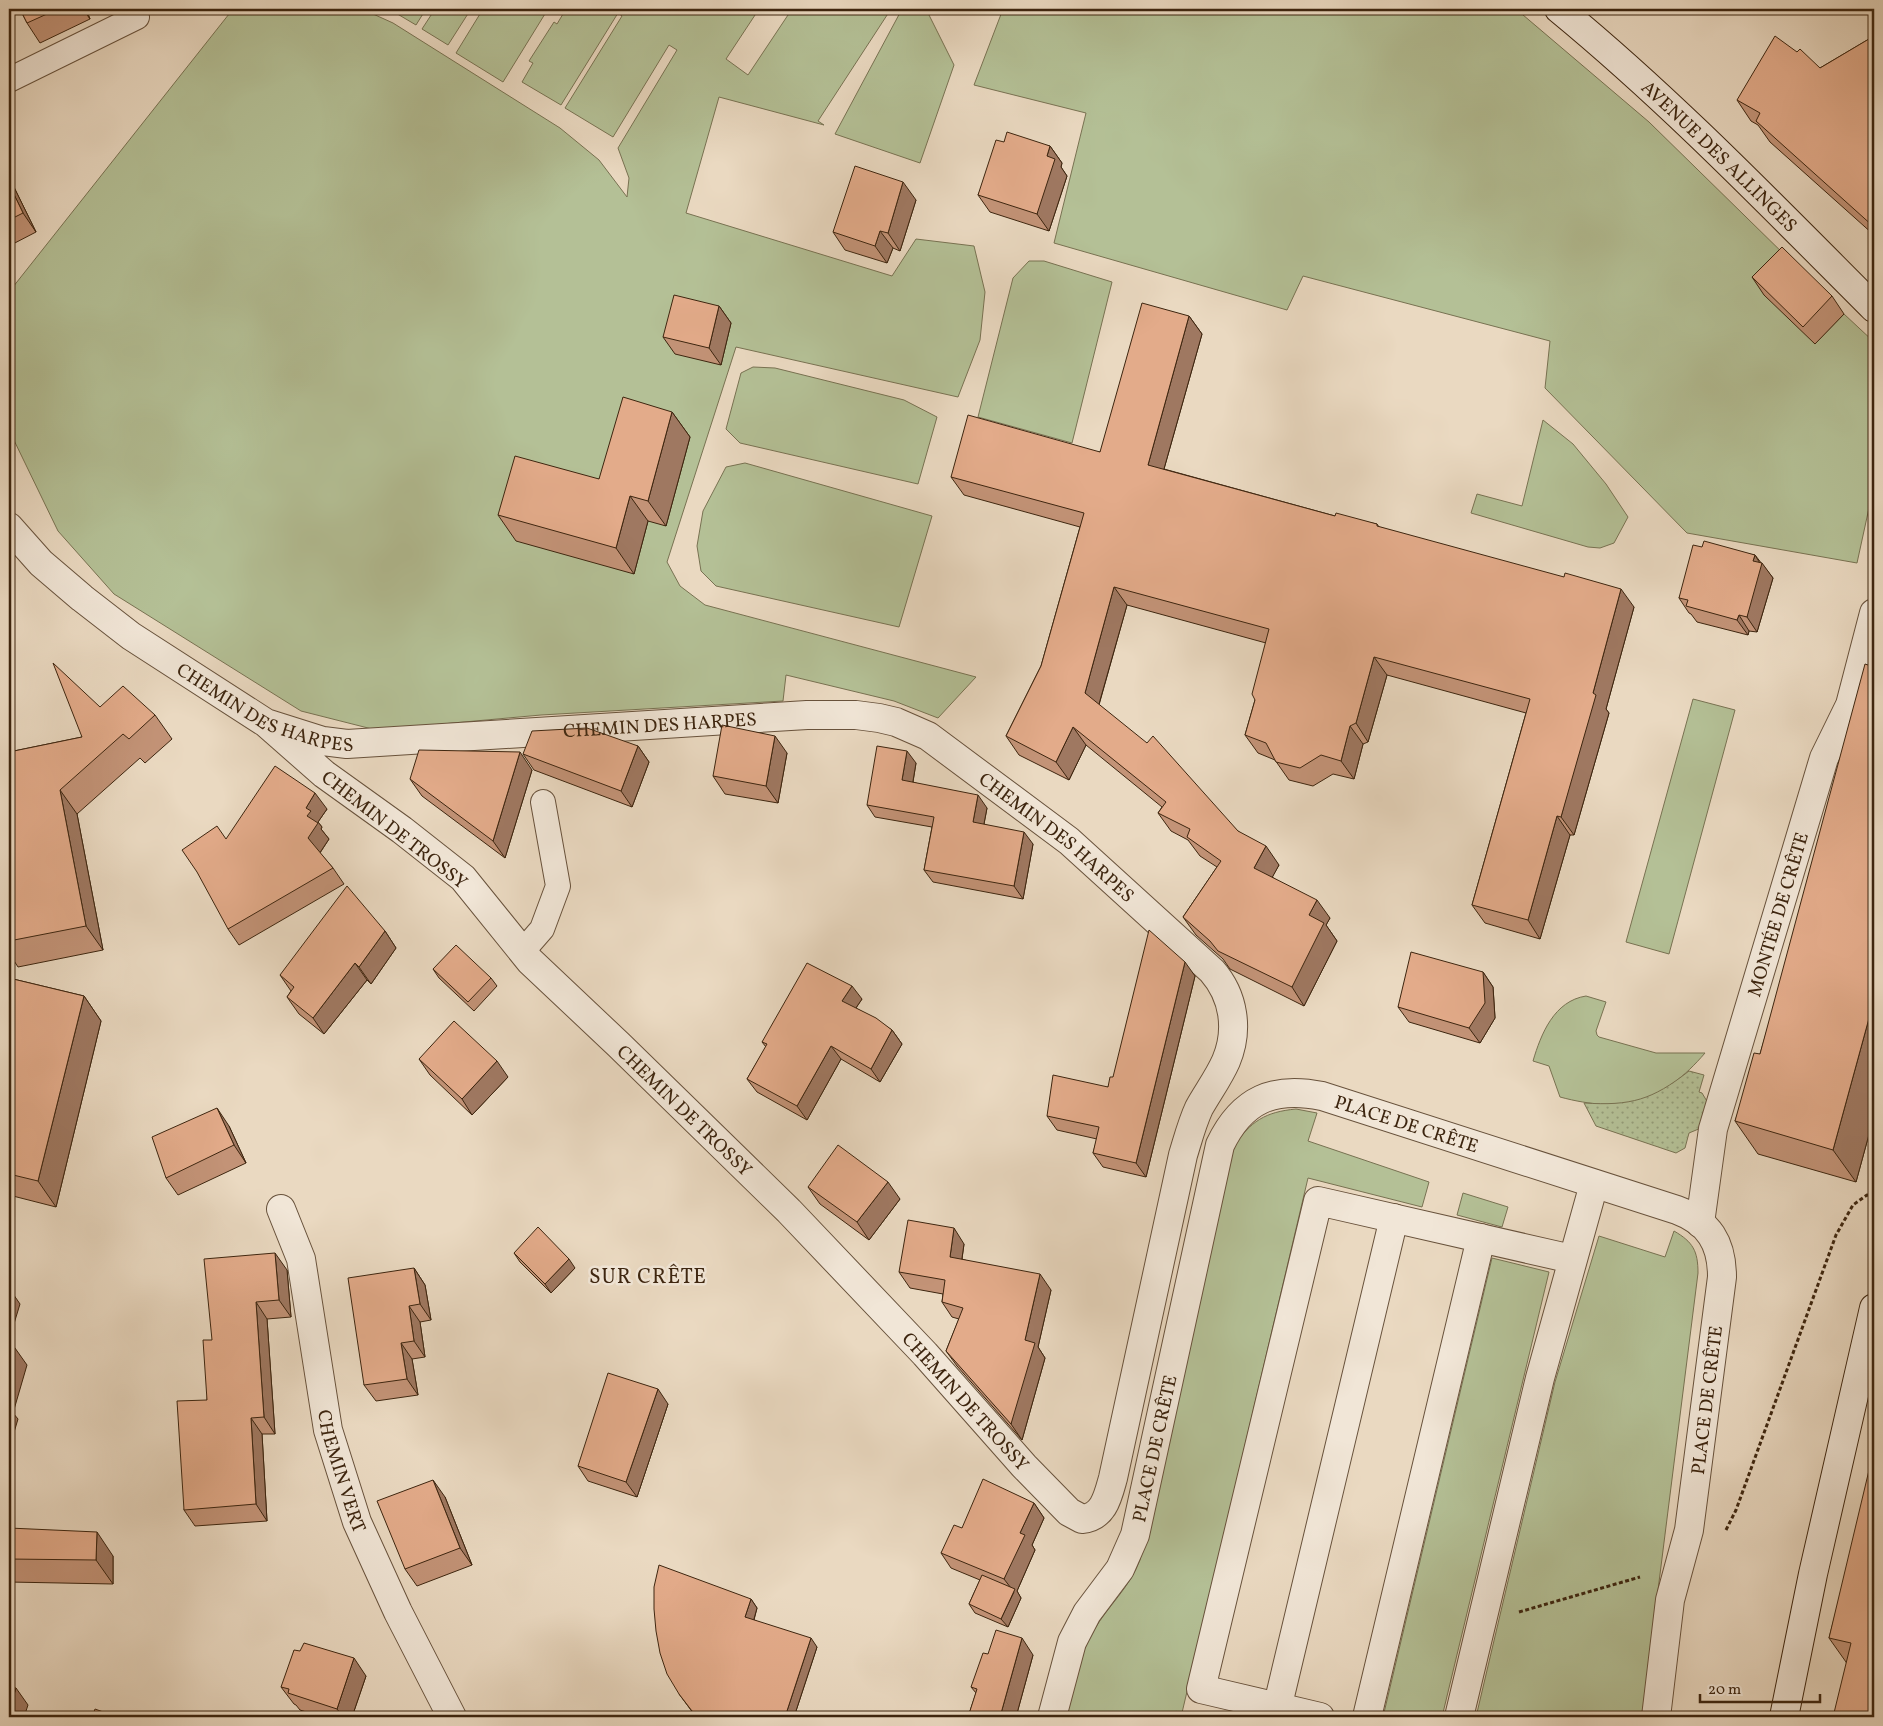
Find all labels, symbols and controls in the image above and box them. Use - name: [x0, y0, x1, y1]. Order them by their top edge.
- street label: AVENUE DES ALLINGES: [1635, 76, 1802, 239]
- street label: CHEMIN DES HARPES: [171, 658, 354, 759]
- street label: CHEMIN DES HARPES: [562, 707, 757, 745]
- street label: CHEMIN DE TROSSY: [315, 765, 472, 896]
- street label: CHEMIN DES HARPES: [973, 767, 1139, 909]
- street label: MONTÉE DE CRÊTE: [1742, 829, 1816, 1000]
- street label: CHEMIN DE TROSSY: [610, 1040, 757, 1183]
- street label: PLACE DE CRÊTE: [1331, 1090, 1481, 1160]
- district label: SUR CRÊTE: [589, 1263, 707, 1292]
- street label: PLACE DE CRÊTE: [1686, 1324, 1730, 1476]
- street label: CHEMIN DE TROSSY: [895, 1327, 1034, 1478]
- street label: PLACE DE CRÊTE: [1127, 1373, 1184, 1525]
- street label: CHEMIN VERT: [310, 1408, 371, 1537]
- scale bar: [1700, 1671, 1820, 1703]
- text: 20 m: [1708, 1680, 1741, 1701]

